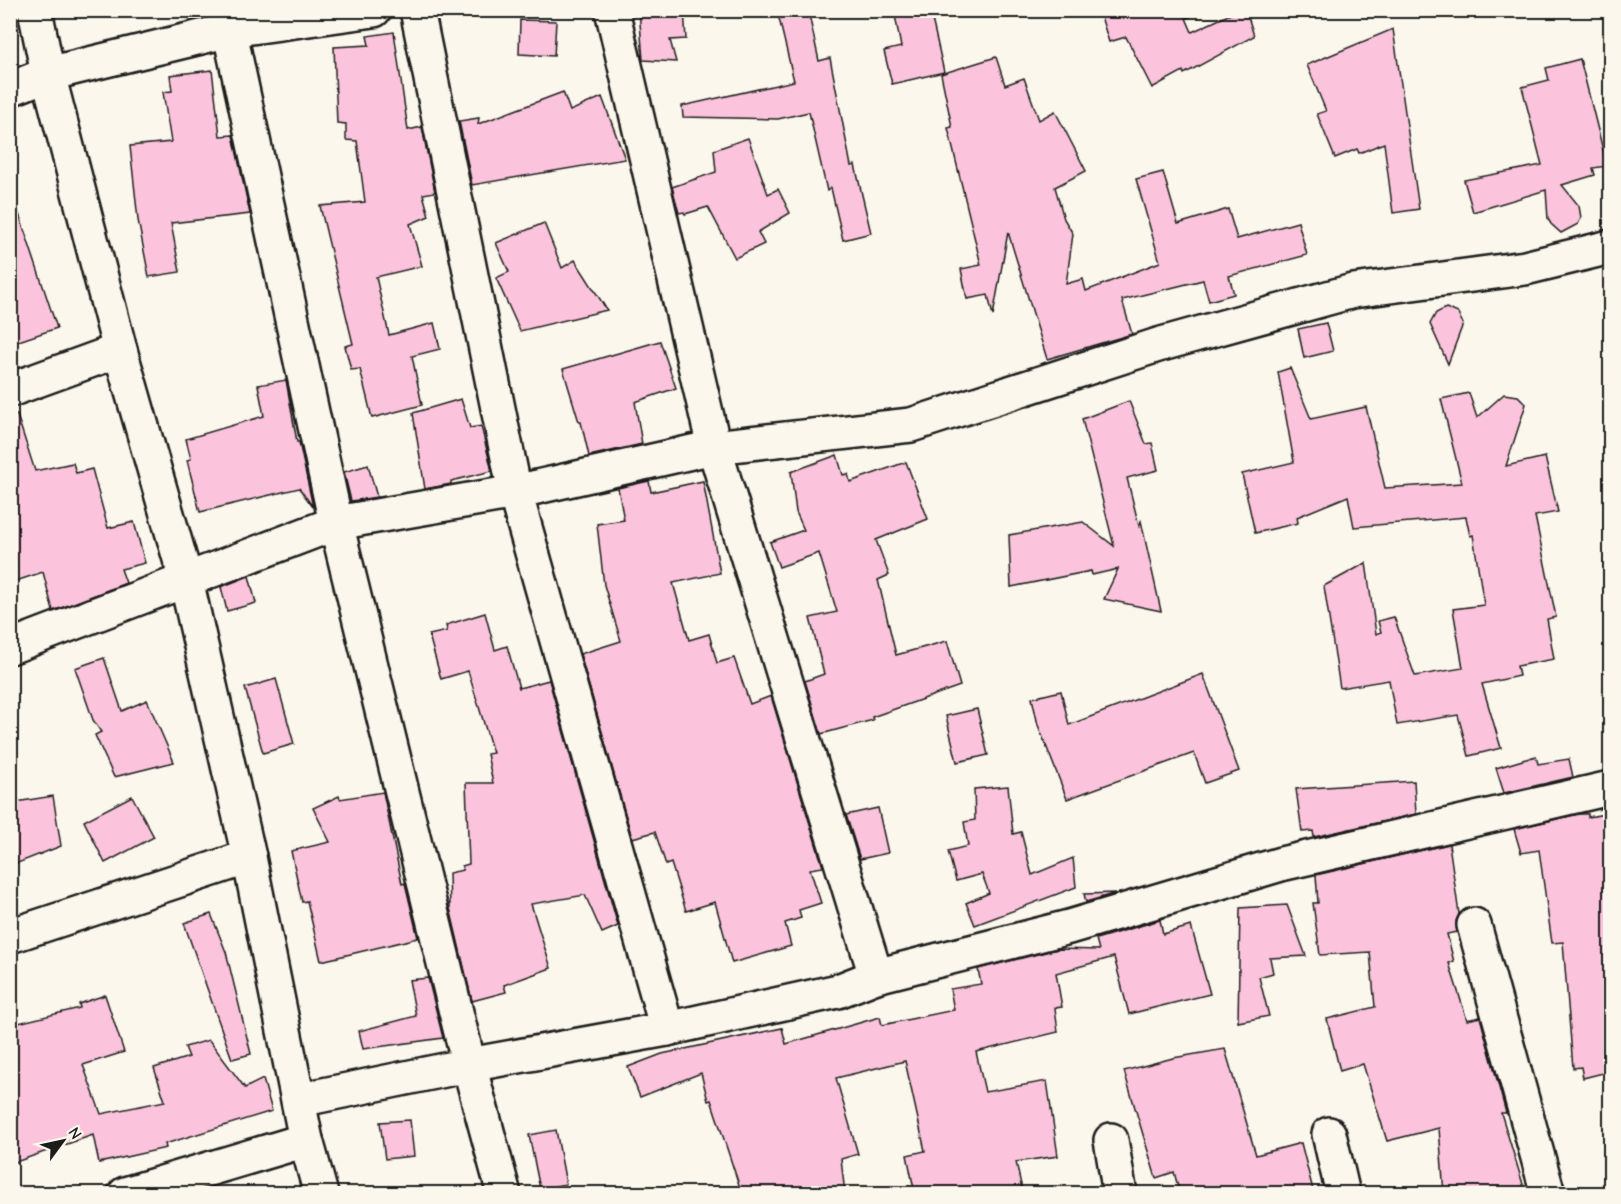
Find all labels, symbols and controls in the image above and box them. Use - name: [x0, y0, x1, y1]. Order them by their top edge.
- north arrow: [33, 1111, 93, 1171]
- text: N: [64, 1124, 85, 1143]

